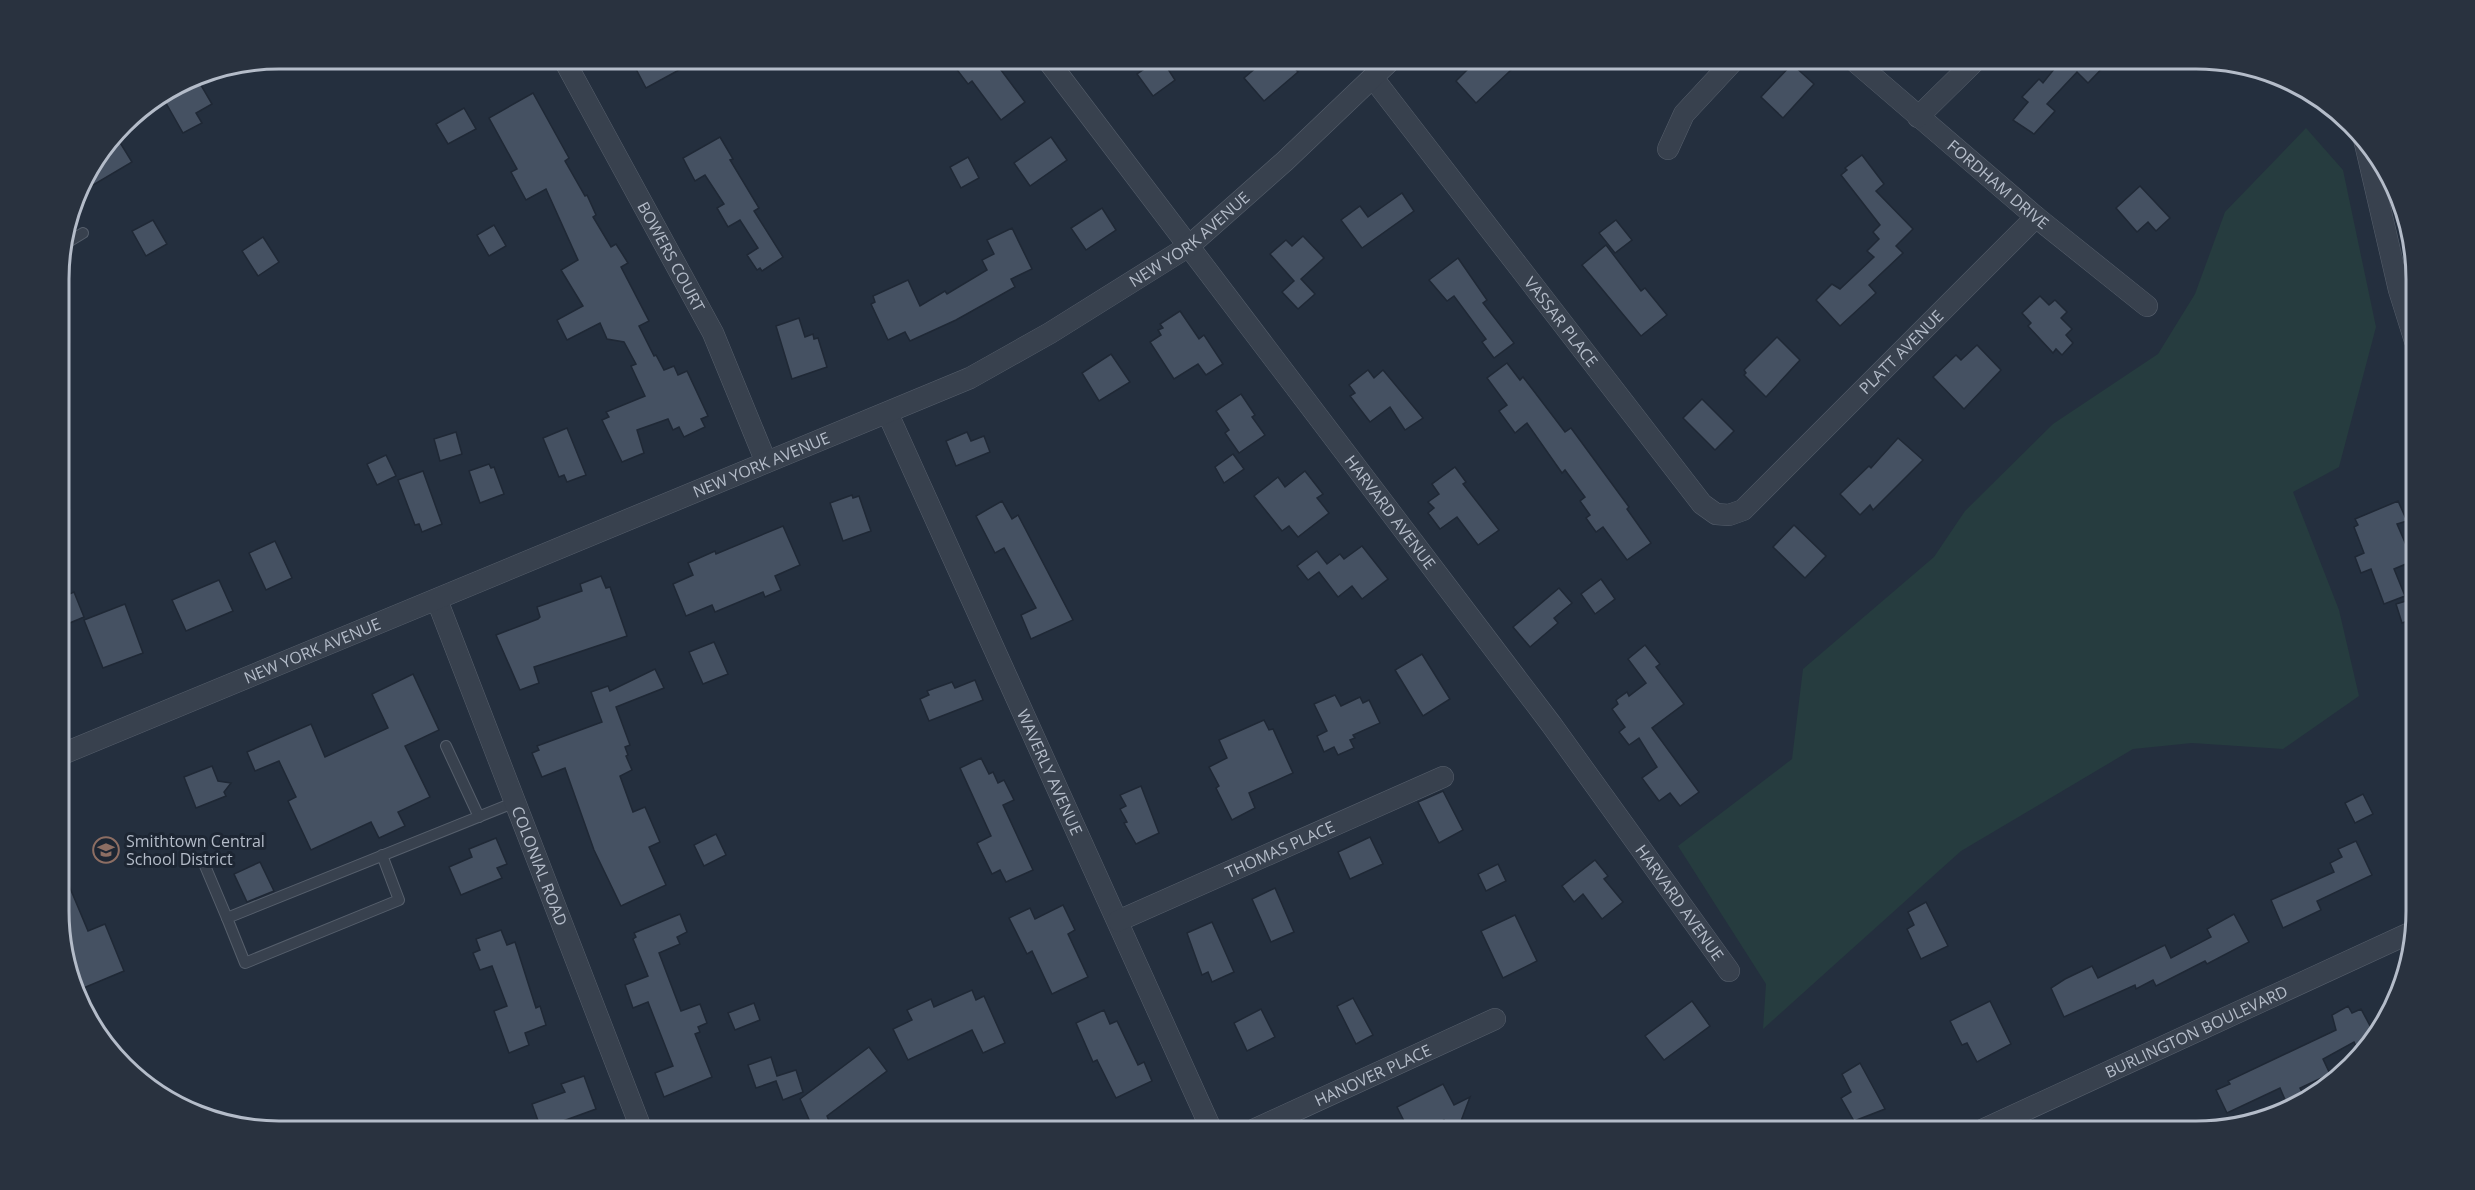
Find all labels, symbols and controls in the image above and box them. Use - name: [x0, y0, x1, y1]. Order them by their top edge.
- street label: FORDHAM DRIVE: [1943, 135, 2053, 234]
- street label: NEW YORK AVENUE: [1125, 186, 1254, 292]
- street label: BOWERS COURT: [632, 198, 710, 315]
- street label: VASSAR PLACE: [1519, 272, 1603, 371]
- street label: PLATT AVENUE: [1854, 305, 1948, 399]
- street label: NEW YORK AVENUE: [689, 426, 833, 503]
- street label: HARVARD AVENUE: [1340, 450, 1441, 574]
- street label: NEW YORK AVENUE: [240, 612, 384, 689]
- street label: WAVERLY AVENUE: [1012, 706, 1088, 839]
- street label: COLONIAL ROAD: [507, 803, 573, 929]
- street label: THOMAS PLACE: [1222, 815, 1338, 883]
- place label: Smithtown Central School District: [126, 830, 265, 870]
- school or university icon: Smithtown Central School District: [91, 835, 121, 865]
- street label: HARVARD AVENUE: [1630, 840, 1729, 965]
- street label: BURLINGTON BOULEVARD: [2101, 980, 2291, 1083]
- street label: HANOVER PLACE: [1311, 1039, 1435, 1111]

